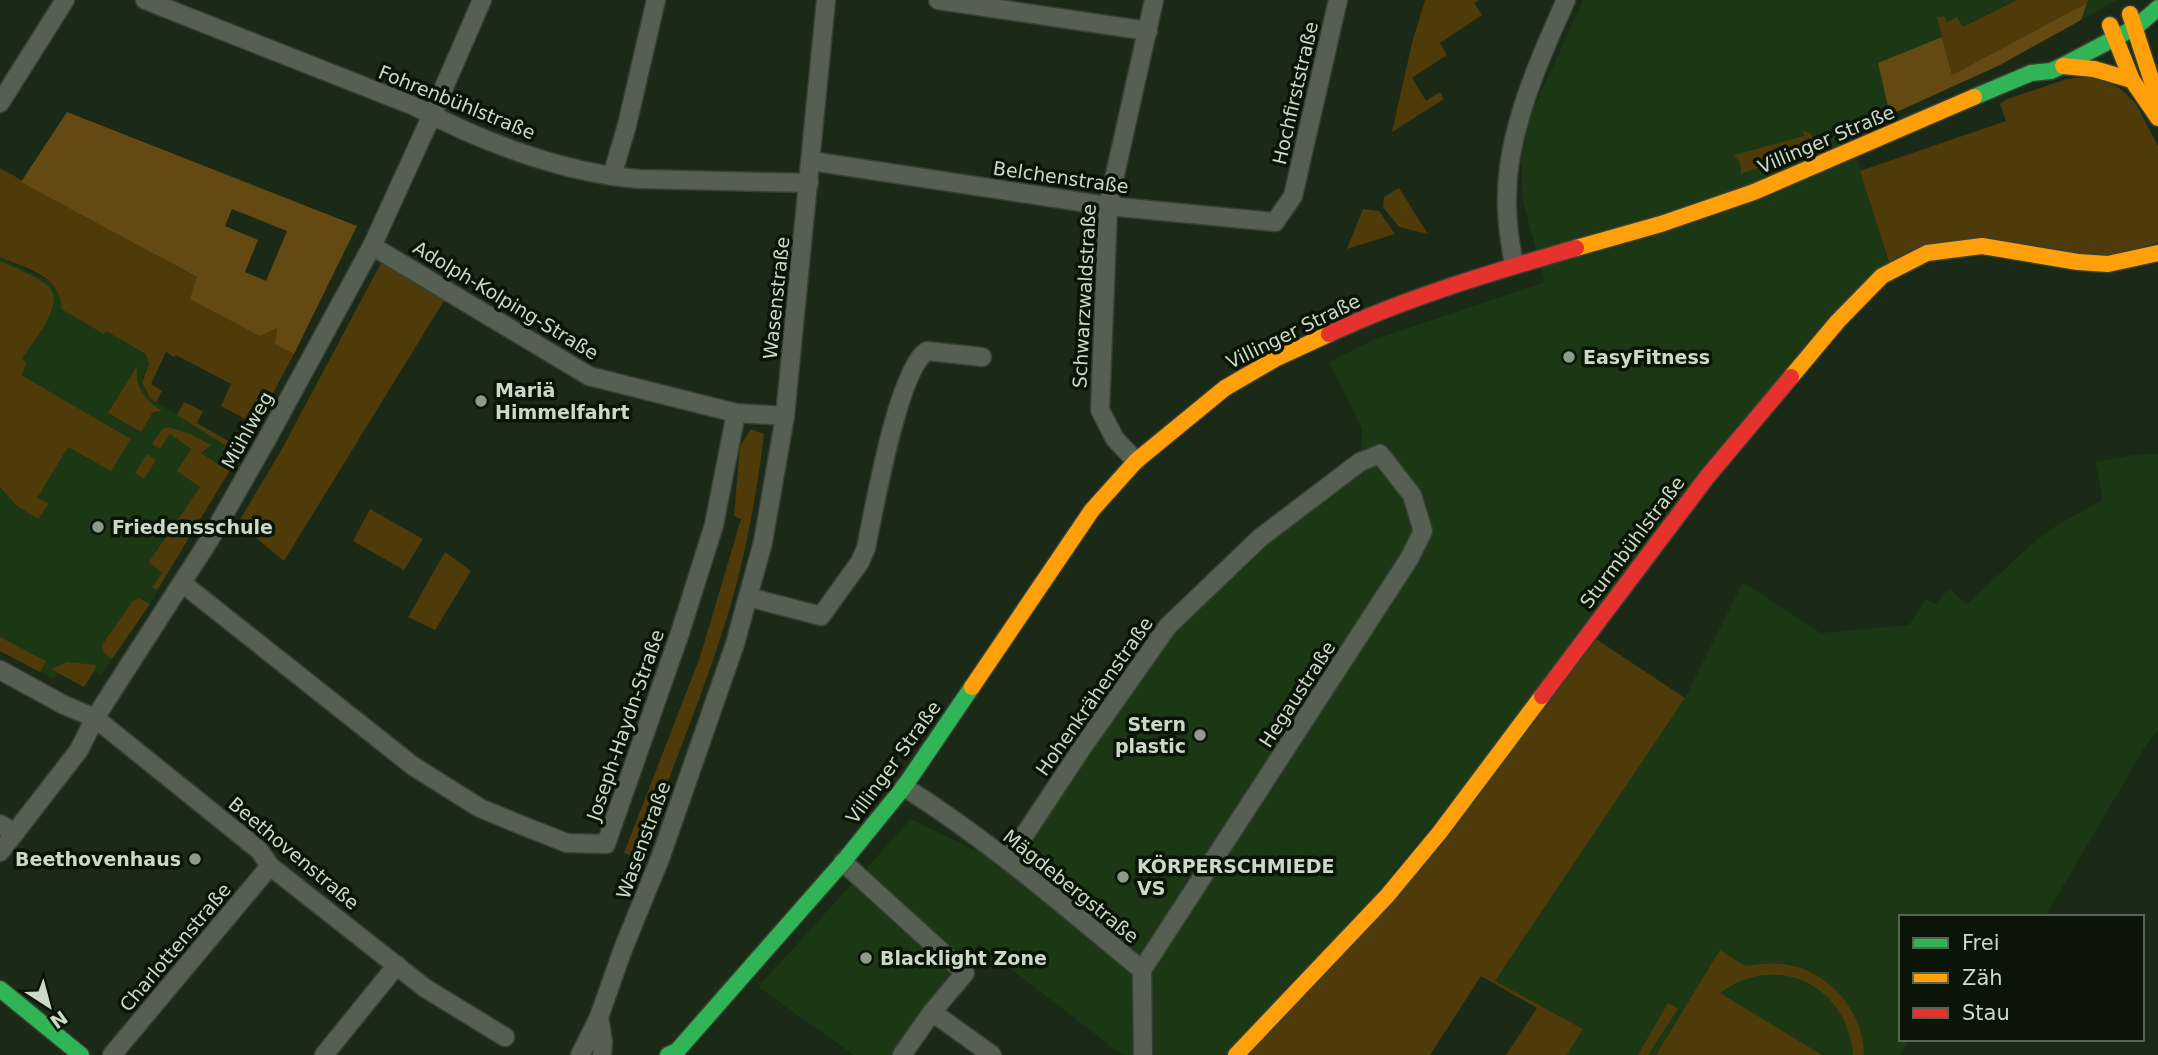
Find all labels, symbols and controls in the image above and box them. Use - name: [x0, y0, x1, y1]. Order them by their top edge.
- street label: Hochfirststraße: [1268, 19, 1322, 167]
- street label: Fohrenbühlstraße: [375, 61, 539, 143]
- street label: Villinger Straße: [1755, 100, 1897, 178]
- street label: Belchenstraße: [992, 157, 1130, 197]
- street label: Schwarzwaldstraße: [1068, 203, 1100, 389]
- street label: Adolph-Kolping-Straße: [410, 236, 602, 364]
- street label: Wasenstraße: [759, 236, 793, 360]
- street label: Villinger Straße: [1223, 289, 1363, 373]
- place label: EasyFitness: [1583, 346, 1710, 368]
- marker: EasyFitness: [1561, 349, 1577, 365]
- place label: Mariä Himmelfahrt: [495, 379, 629, 423]
- street label: Mühlweg: [217, 387, 277, 473]
- marker: Mariä Himmelfahrt: [473, 393, 489, 409]
- street label: Sturmbühlstraße: [1575, 472, 1689, 612]
- place label: Friedensschule: [112, 516, 273, 538]
- marker: Friedensschule: [90, 519, 106, 535]
- street label: Hohenkrähenstraße: [1031, 613, 1157, 779]
- street label: Joseph-Haydn-Straße: [582, 627, 668, 824]
- street label: Hegaustraße: [1255, 637, 1339, 751]
- street label: Villinger Straße: [841, 696, 945, 828]
- place label: Stern plastic: [1115, 713, 1186, 757]
- marker: Stern plastic: [1192, 727, 1208, 743]
- street label: Wasenstraße: [612, 778, 674, 902]
- street label: Beethovenstraße: [225, 792, 363, 914]
- street label: Mägdebergstraße: [999, 825, 1143, 947]
- place label: Beethovenhaus: [15, 848, 181, 870]
- marker: Beethovenhaus: [187, 851, 203, 867]
- place label: KÖRPERSCHMIEDE VS: [1137, 854, 1334, 899]
- marker: KÖRPERSCHMIEDE VS: [1115, 869, 1131, 885]
- street label: Charlottenstraße: [115, 878, 235, 1016]
- legend: [1899, 915, 2144, 1041]
- text: Frei: [1962, 931, 1999, 955]
- place label: Blacklight Zone: [880, 947, 1047, 969]
- marker: Blacklight Zone: [858, 950, 874, 966]
- text: Zäh: [1962, 966, 2003, 990]
- north arrow: [14, 971, 84, 1041]
- text: Stau: [1962, 1001, 2010, 1025]
- text: N: [46, 1006, 72, 1033]

